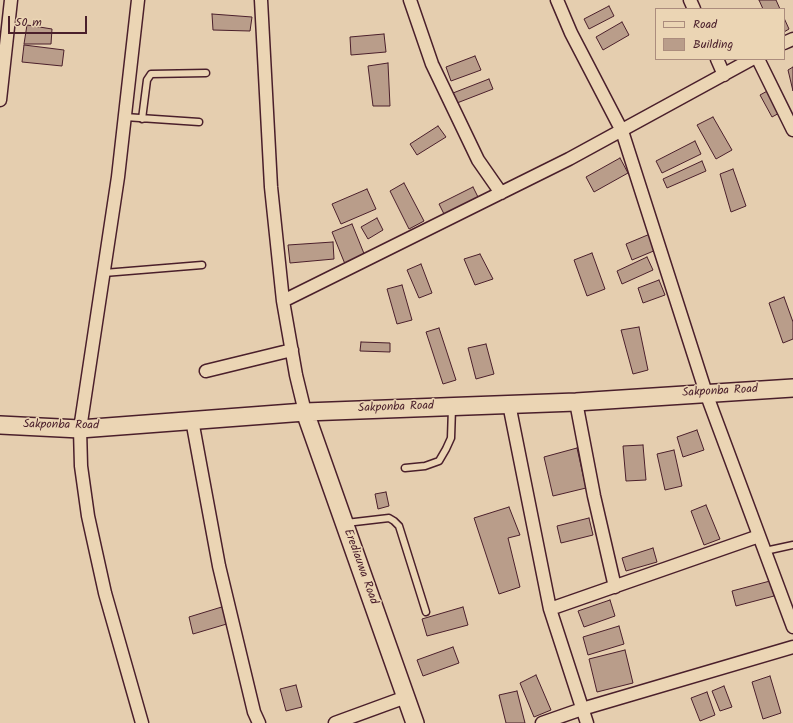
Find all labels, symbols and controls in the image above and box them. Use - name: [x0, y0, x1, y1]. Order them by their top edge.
- scale bar: [10, 8, 89, 34]
- legend: [655, 8, 785, 60]
- text: 50 m: [15, 13, 42, 32]
- text: Road: [693, 15, 717, 34]
- text: Building: [693, 35, 733, 54]
- street label: Sakponba Road: [682, 383, 758, 401]
- street label: Sakponba Road: [358, 399, 434, 417]
- street label: Sakponba Road: [23, 418, 99, 434]
- street label: Erediauwa Road: [340, 527, 380, 607]

